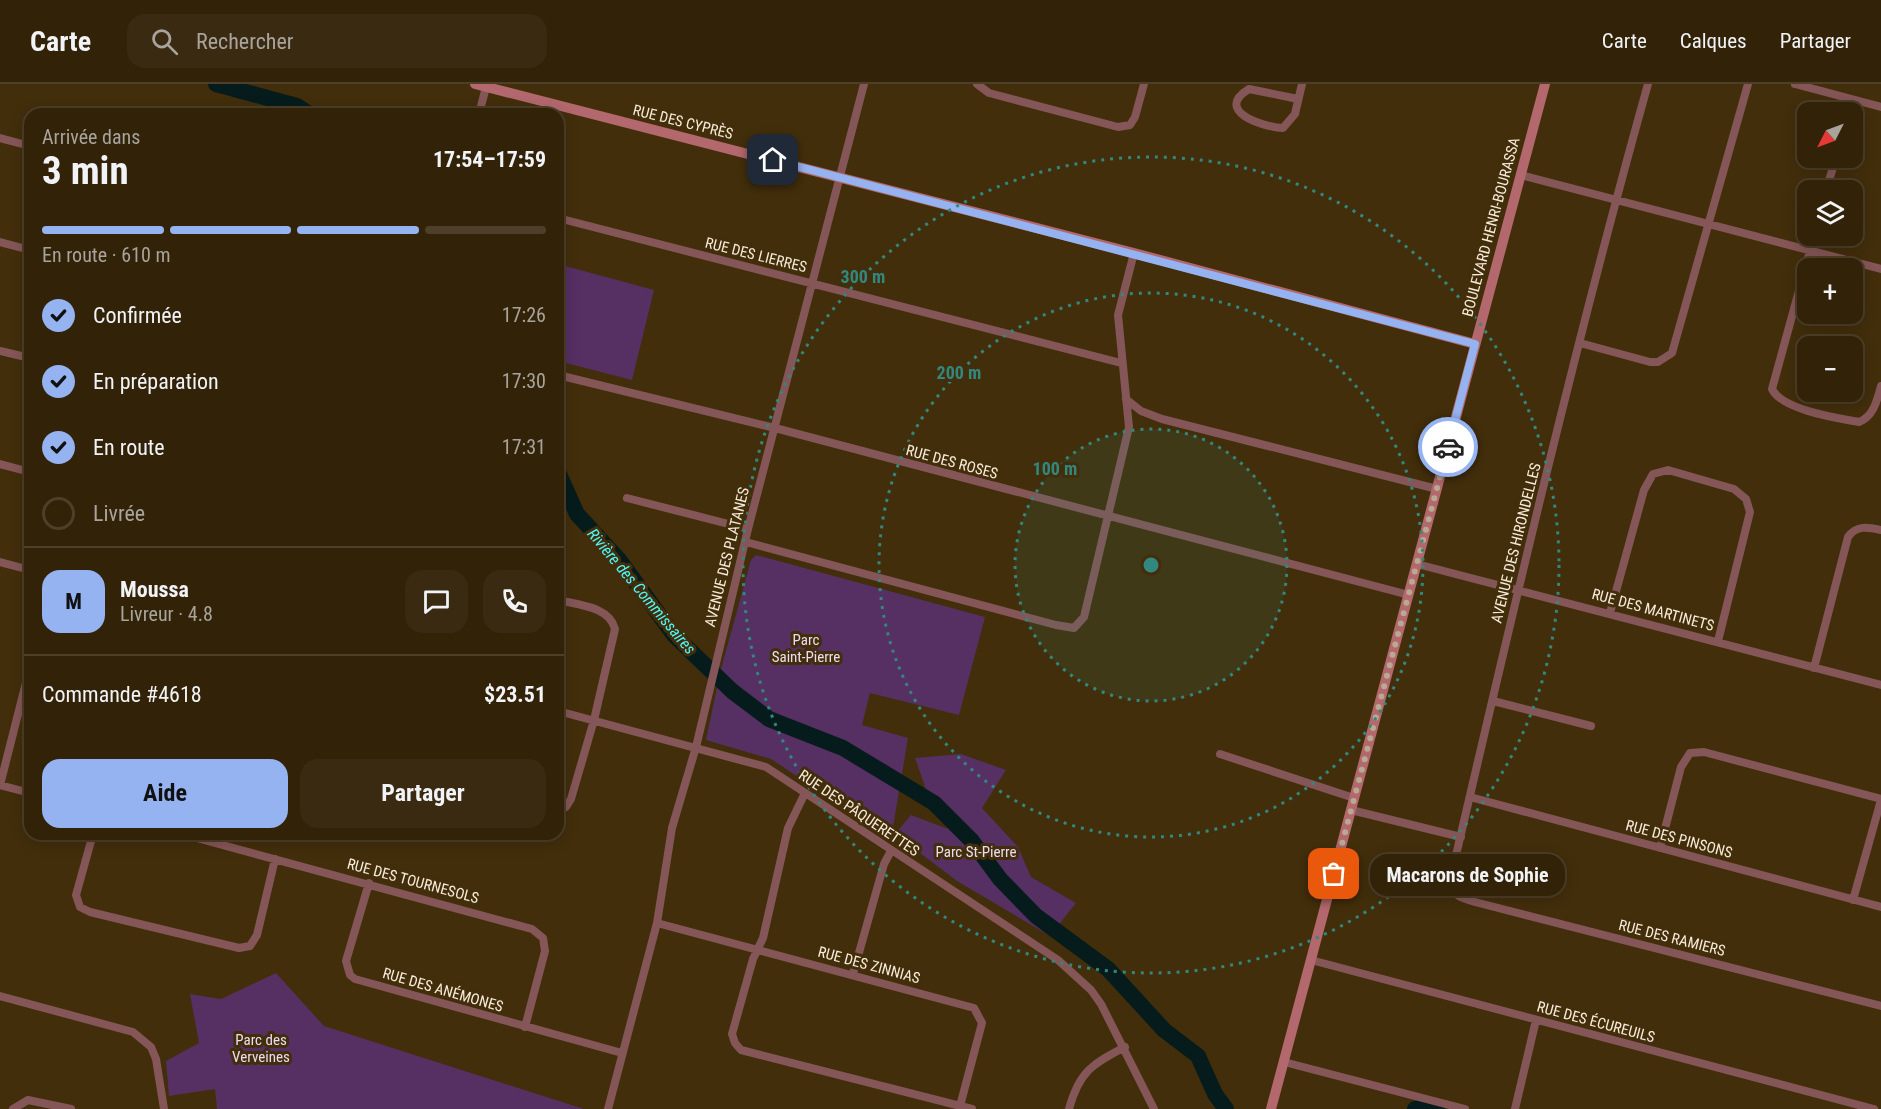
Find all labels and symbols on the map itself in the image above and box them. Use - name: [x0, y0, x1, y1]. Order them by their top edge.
- street label: RUE DES CYPRÈS: [631, 101, 735, 143]
- north arrow: [1797, 102, 1863, 168]
- pin: [747, 134, 798, 185]
- street label: BOULEVARD HENRI-BOURASSA: [1458, 135, 1524, 318]
- street label: RUE DES LIERRES: [703, 234, 809, 276]
- text: 300 m: [841, 266, 885, 287]
- text: 200 m: [937, 362, 981, 383]
- courier: [1418, 417, 1478, 477]
- street label: RUE DES ROSES: [904, 441, 1000, 483]
- text: 100 m: [1033, 458, 1077, 479]
- street label: AVENUE DES HIRONDELLES: [1487, 461, 1545, 625]
- street label: AVENUE DES PLATANES: [701, 485, 753, 629]
- water label: Rivière des Commissaires: [584, 525, 700, 658]
- centre of rings: [1141, 555, 1161, 575]
- street label: RUE DES MARTINETS: [1590, 585, 1716, 635]
- park label: Parc Saint-Pierre: [772, 631, 840, 666]
- street label: RUE DES PÂQUERETTES: [795, 766, 923, 860]
- street label: RUE DES PINSONS: [1624, 816, 1735, 862]
- park label: Parc St-Pierre: [936, 843, 1016, 861]
- pin: [1308, 848, 1359, 899]
- callout: Macarons de Sophie: [1370, 853, 1565, 895]
- street label: RUE DES TOURNESOLS: [345, 855, 481, 907]
- street label: RUE DES RAMIERS: [1617, 916, 1727, 960]
- street label: RUE DES ZINNIAS: [816, 943, 922, 987]
- street label: RUE DES ANÉMONES: [381, 964, 506, 1016]
- street label: RUE DES ÉCUREUILS: [1535, 998, 1657, 1046]
- park label: Parc des Verveines: [232, 1031, 290, 1066]

